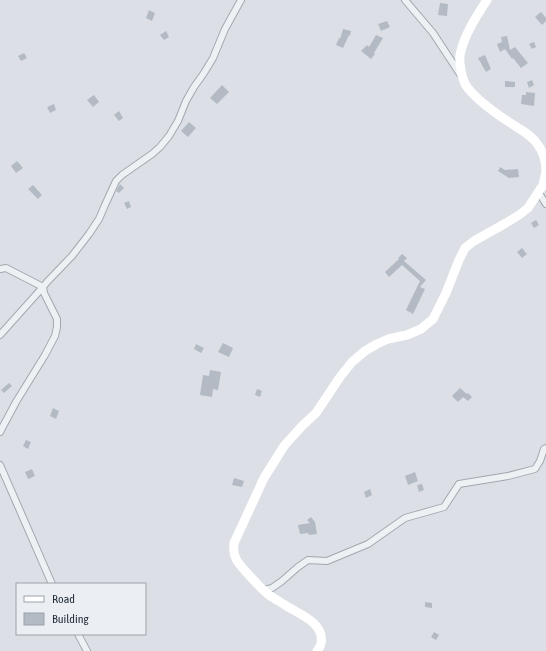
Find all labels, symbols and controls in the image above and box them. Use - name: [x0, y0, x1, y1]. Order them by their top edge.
- legend: [16, 583, 146, 635]
- text: Road: [52, 592, 75, 606]
- text: Building: [52, 612, 90, 626]

